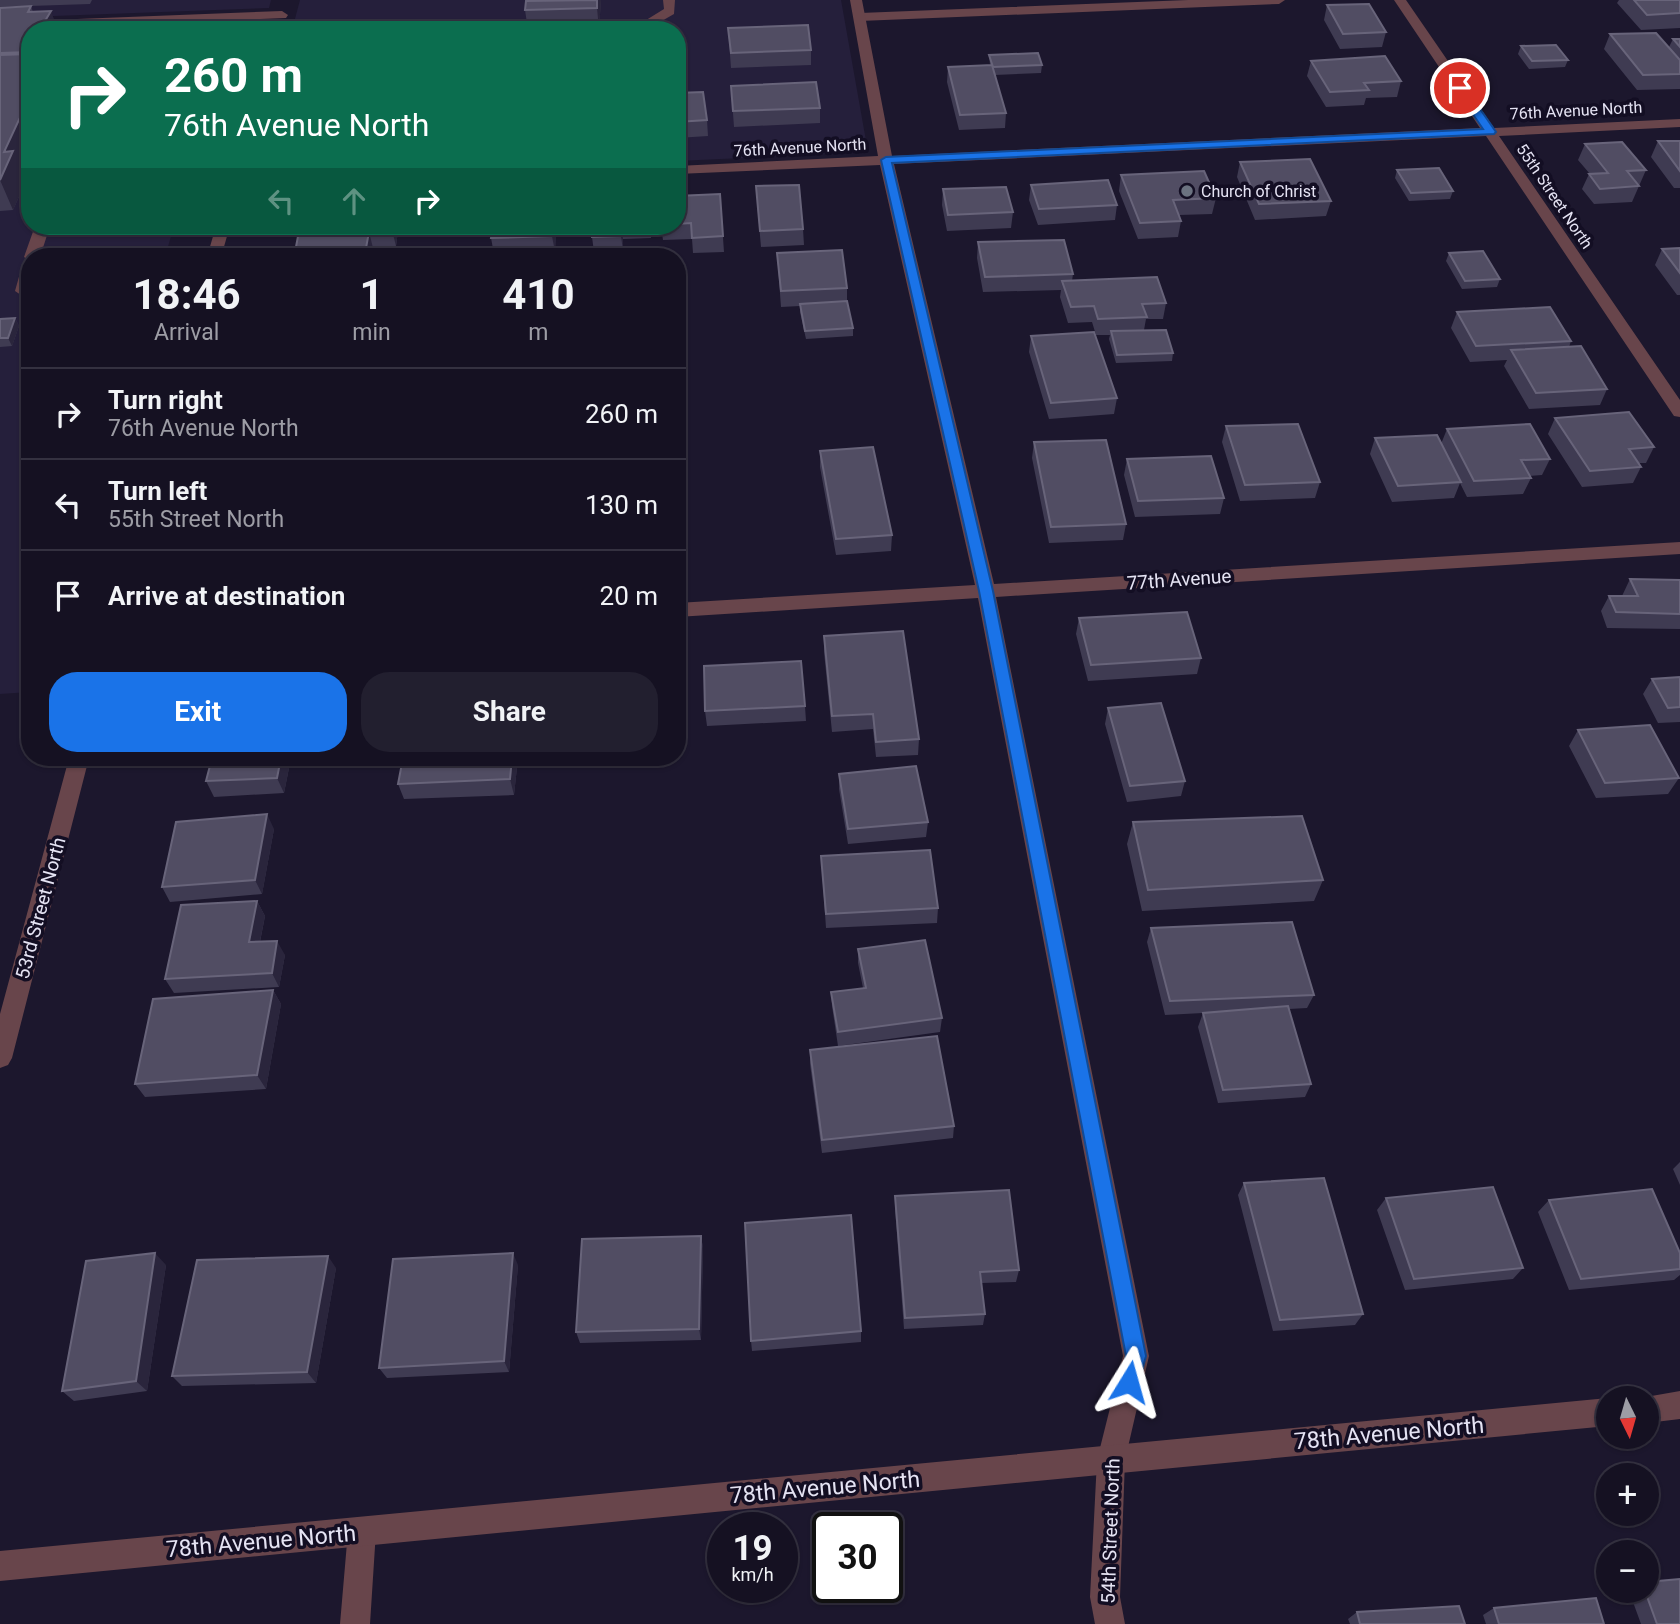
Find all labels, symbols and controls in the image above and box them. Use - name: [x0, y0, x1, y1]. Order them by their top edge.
- text: 260 m: [164, 47, 303, 104]
- icon: right: [49, 49, 140, 140]
- pin: [1430, 58, 1490, 118]
- icon: arrive: [1441, 69, 1479, 107]
- street label: 76th Avenue North: [1509, 98, 1643, 123]
- text: 76th Avenue North: [164, 106, 429, 144]
- street label: 76th Avenue North: [733, 135, 867, 160]
- street label: 55th Street North: [1512, 140, 1597, 252]
- icon: left: [262, 182, 300, 220]
- icon: ahead: [335, 182, 373, 220]
- icon: right: [408, 182, 446, 220]
- place label: Church of Christ: [1201, 182, 1316, 201]
- marker: Church of Christ: [1179, 183, 1195, 199]
- text: 18:46: [133, 270, 241, 319]
- text: 1: [359, 270, 384, 319]
- text: 410: [502, 270, 575, 319]
- text: Arrival: [154, 319, 219, 346]
- text: min: [352, 319, 391, 346]
- text: m: [528, 319, 548, 346]
- text: Turn right: [108, 385, 223, 415]
- icon: right: [49, 395, 87, 433]
- text: 260 m: [585, 399, 658, 429]
- text: 76th Avenue North: [108, 415, 299, 442]
- text: Turn left: [108, 476, 207, 506]
- icon: left: [49, 486, 87, 524]
- text: 130 m: [585, 490, 658, 520]
- text: 55th Street North: [108, 506, 284, 533]
- street label: 77th Avenue: [1126, 564, 1232, 595]
- icon: arrive: [49, 577, 87, 615]
- text: Arrive at destination: [108, 581, 345, 611]
- text: 20 m: [600, 581, 658, 611]
- button: Exit: [49, 672, 347, 752]
- button: Share: [361, 672, 658, 752]
- street label: 53rd Street North: [10, 835, 70, 982]
- position arrow: [1092, 1345, 1166, 1419]
- north arrow: [1596, 1386, 1659, 1449]
- map controls: [1596, 1386, 1659, 1603]
- street label: 78th Avenue North: [1293, 1412, 1485, 1455]
- street label: 54th Street North: [1096, 1458, 1125, 1604]
- button: +: [1596, 1463, 1659, 1526]
- street label: 78th Avenue North: [729, 1466, 921, 1509]
- speed limit sign: 30: [812, 1512, 903, 1603]
- street label: 78th Avenue North: [165, 1520, 357, 1563]
- text: 19: [732, 1528, 773, 1569]
- button: −: [1596, 1540, 1659, 1603]
- text: km/h: [731, 1564, 774, 1585]

